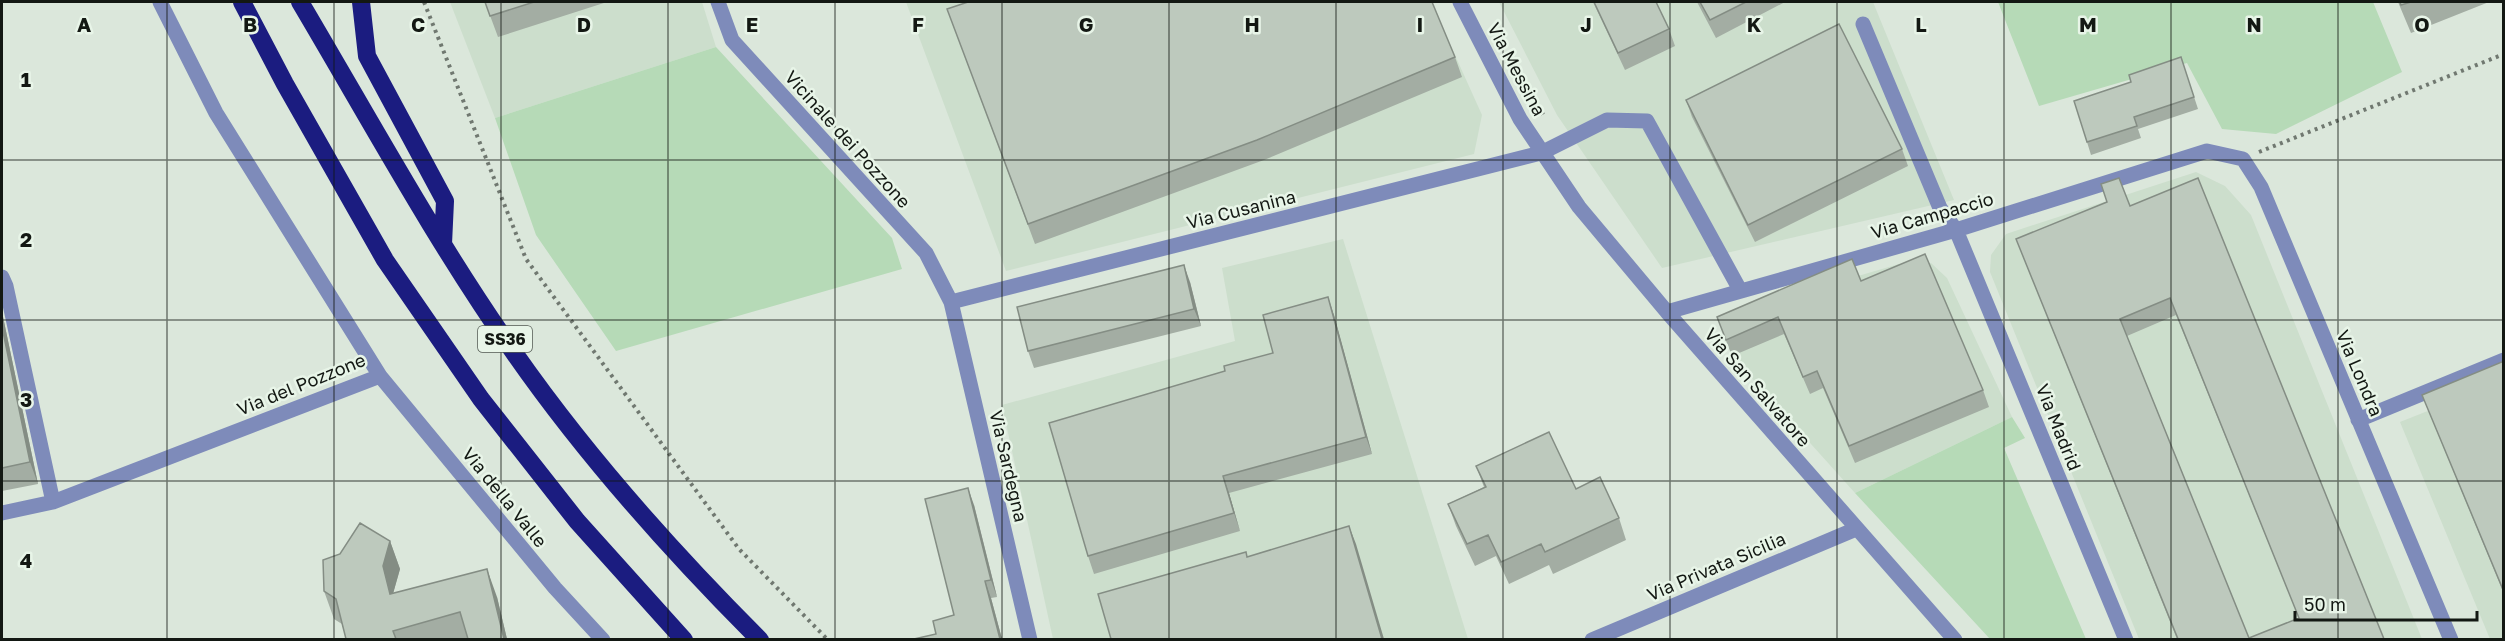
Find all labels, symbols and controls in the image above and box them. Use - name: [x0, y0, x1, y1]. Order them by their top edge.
- text: A: [77, 12, 91, 36]
- text: B: [243, 12, 257, 36]
- text: C: [411, 12, 425, 36]
- text: D: [577, 12, 591, 36]
- text: E: [746, 12, 758, 36]
- text: F: [912, 12, 924, 36]
- text: G: [1079, 12, 1093, 36]
- text: H: [1244, 12, 1260, 36]
- text: I: [1417, 12, 1423, 36]
- text: J: [1580, 12, 1592, 36]
- text: K: [1747, 12, 1762, 36]
- text: L: [1915, 12, 1927, 36]
- text: M: [2079, 12, 2097, 36]
- text: N: [2246, 12, 2262, 36]
- text: O: [2414, 12, 2430, 36]
- street label: Via Messina: [1483, 19, 1551, 119]
- street label: Vicinale dei Pozzone: [780, 66, 916, 212]
- text: 1: [21, 67, 31, 91]
- street label: Via Cusanina: [1184, 185, 1298, 233]
- street label: Via Campaccio: [1868, 187, 1996, 243]
- text: 2: [20, 227, 32, 251]
- street label: Via San Salvatore: [1700, 323, 1816, 451]
- road number: SS36: [478, 326, 532, 352]
- street label: Via Londra: [2332, 327, 2388, 419]
- street label: Via del Pozzone: [234, 348, 368, 420]
- street label: Via Madrid: [2032, 381, 2086, 473]
- text: 3: [20, 387, 32, 411]
- street label: Via Sardegna: [985, 408, 1033, 524]
- street label: Via della Valle: [458, 443, 552, 551]
- street label: Via Privata Sicilia: [1643, 527, 1789, 605]
- text: 4: [20, 548, 32, 572]
- scale bar: [2295, 584, 2476, 622]
- text: 50 m: [2304, 593, 2346, 615]

